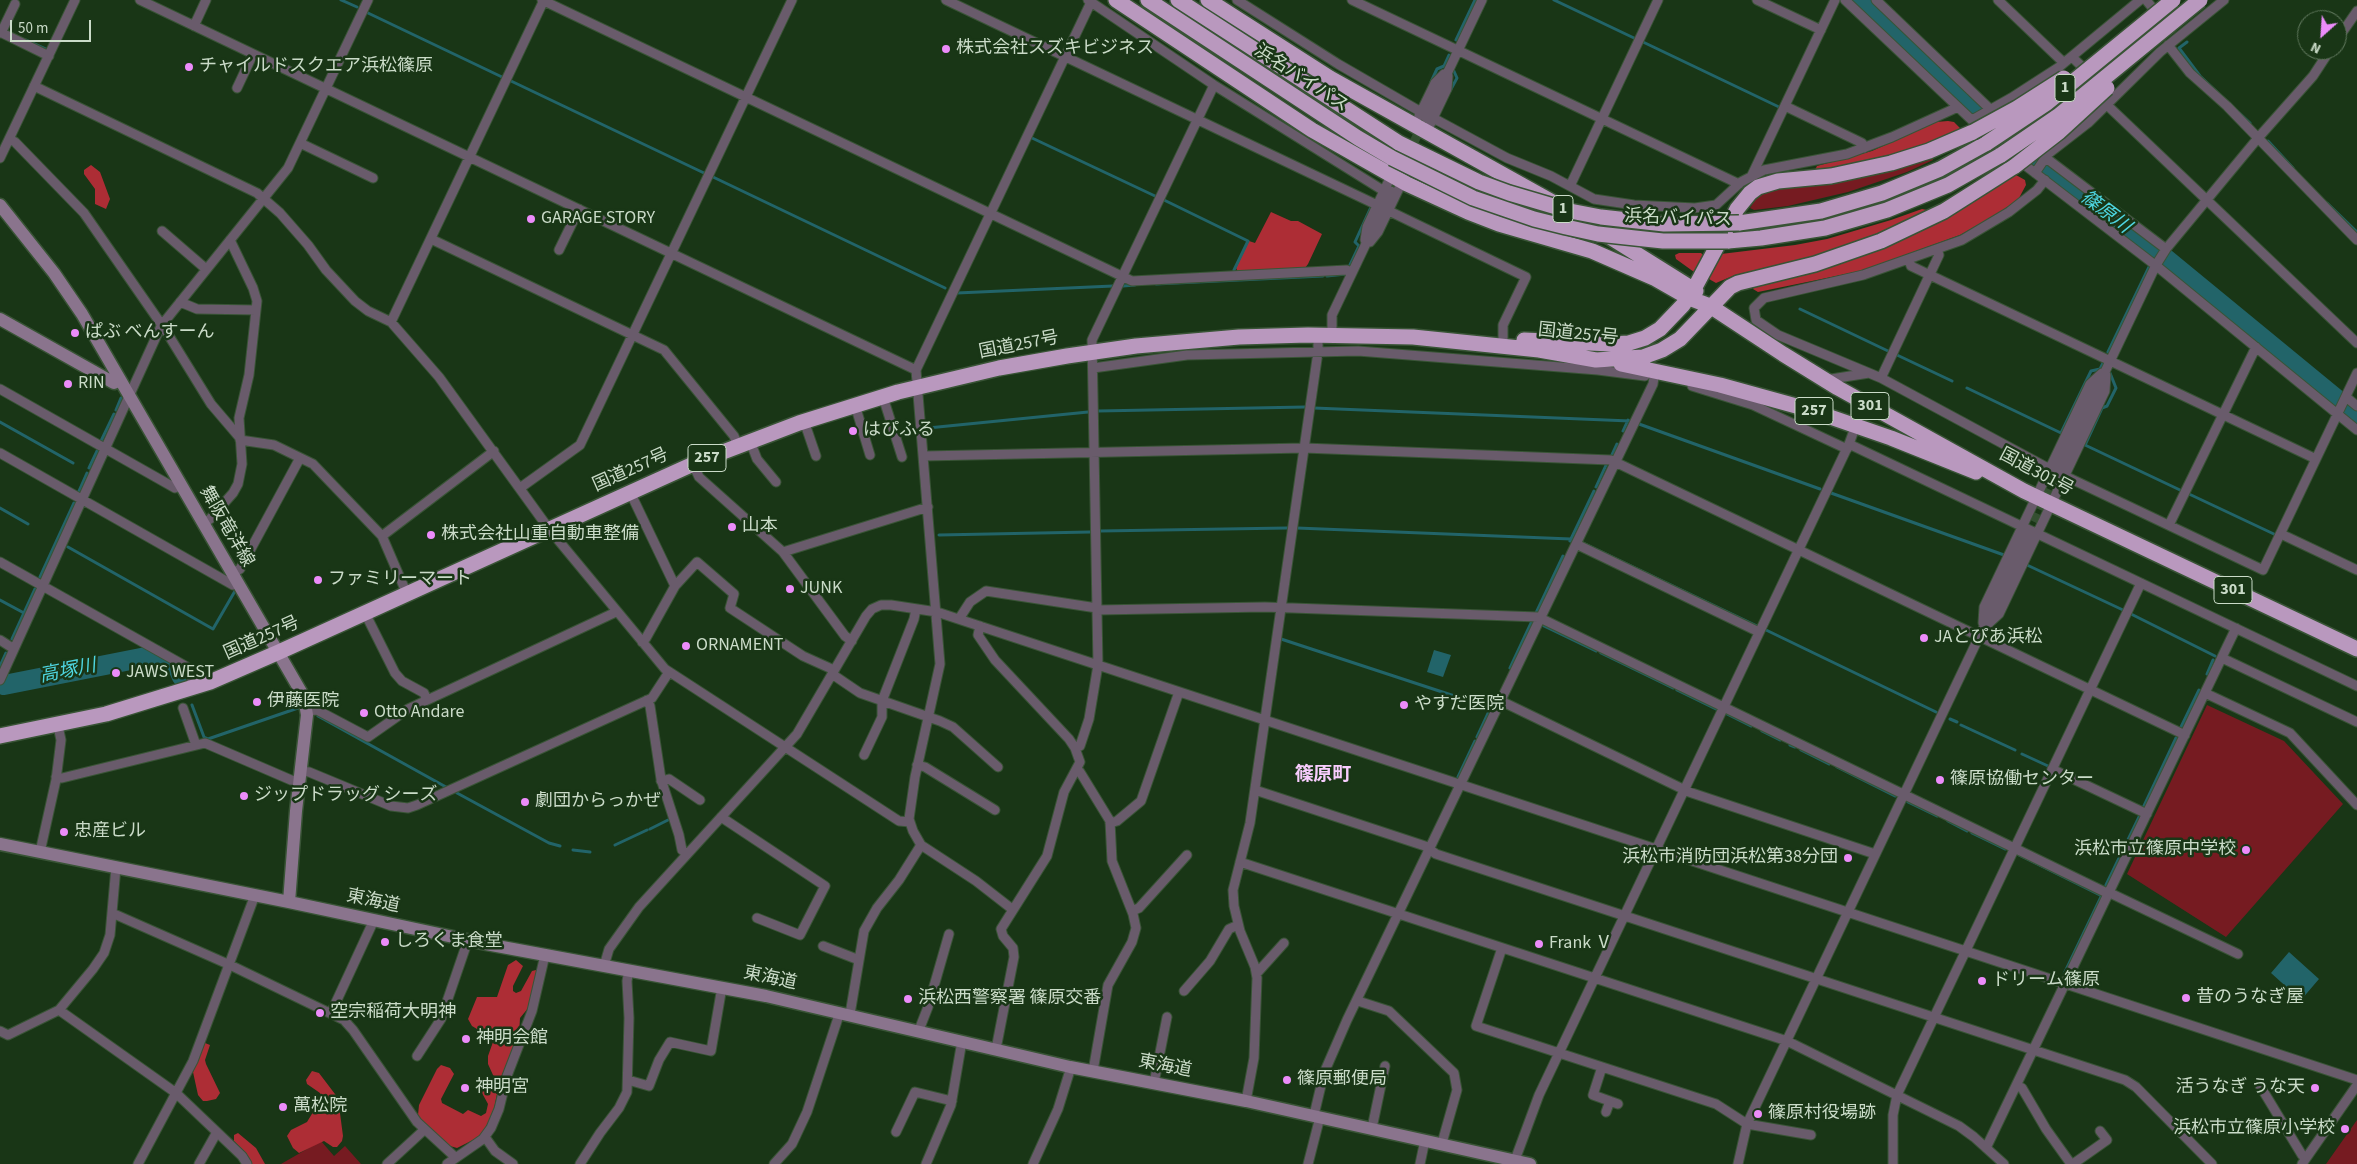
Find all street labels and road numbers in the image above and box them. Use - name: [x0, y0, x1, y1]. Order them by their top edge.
- street label: 浜名バイパス: [1250, 41, 1352, 117]
- road number: 1: [2055, 75, 2075, 102]
- road number: 1: [1553, 195, 1573, 222]
- street label: 浜名バイパス: [1624, 206, 1732, 232]
- street label: 国道257号: [1537, 320, 1619, 350]
- street label: 国道257号: [977, 328, 1061, 364]
- road number: 301: [1851, 392, 1889, 420]
- road number: 257: [1795, 398, 1833, 424]
- road number: 257: [688, 444, 726, 472]
- street label: 国道301号: [1995, 444, 2077, 502]
- street label: 国道257号: [590, 445, 672, 497]
- street label: 舞阪竜洋線: [194, 483, 258, 571]
- road number: 301: [2214, 576, 2252, 604]
- street label: 国道257号: [221, 613, 303, 665]
- street label: 東海道: [344, 886, 402, 918]
- street label: 東海道: [741, 963, 799, 995]
- street label: 東海道: [1136, 1051, 1194, 1083]

